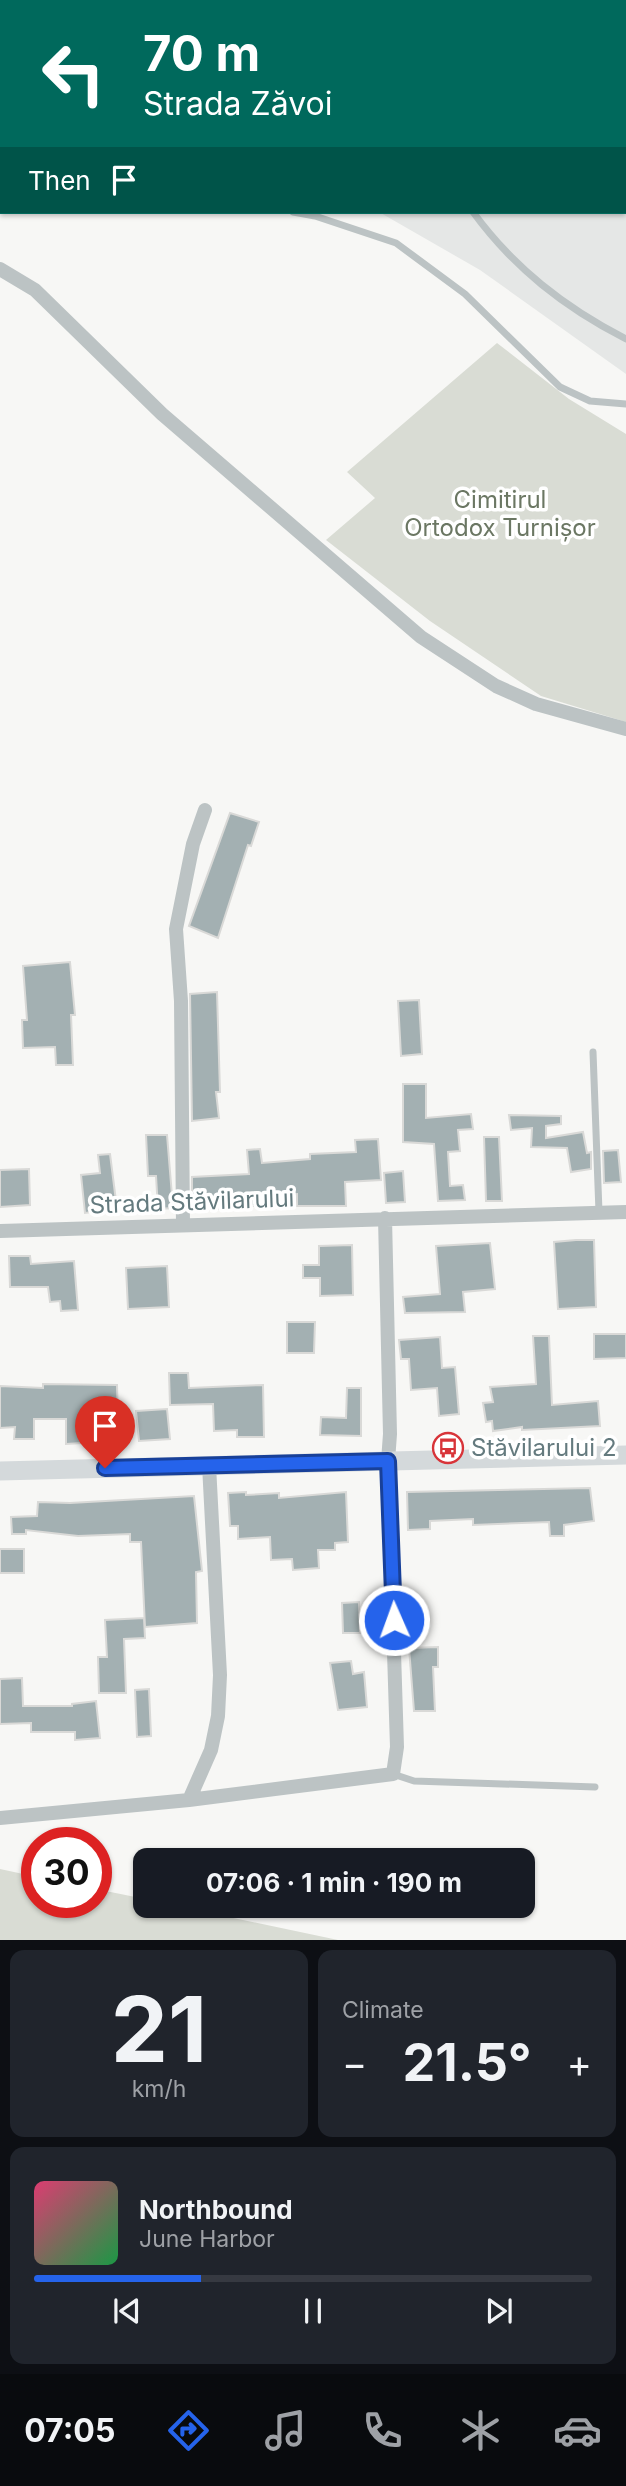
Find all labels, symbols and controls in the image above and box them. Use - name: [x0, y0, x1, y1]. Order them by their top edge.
- text: 70 m: [143, 24, 260, 83]
- icon: left: [28, 28, 119, 119]
- text: Strada Zăvoi: [143, 84, 333, 123]
- icon: arrive: [105, 161, 143, 199]
- text: Then: [28, 165, 91, 196]
- park label: Cimitirul Ortodox Turnișor: [404, 485, 596, 542]
- street label: Strada Stăvilarului: [89, 1183, 295, 1220]
- pin: [75, 1396, 135, 1468]
- icon: arrive: [86, 1407, 124, 1445]
- bus stop icon: Stăvilarului 2: [431, 1431, 465, 1465]
- place label: Stăvilarului 2: [471, 1433, 617, 1462]
- position arrow: [357, 1583, 431, 1657]
- speed limit sign: 30: [21, 1827, 112, 1918]
- text: 07:06 · 1 min · 190 m: [206, 1867, 462, 1898]
- text: 21: [111, 1974, 207, 2084]
- text: Climate: [342, 1996, 424, 2024]
- text: 21.5°: [402, 2031, 532, 2094]
- text: −: [342, 2040, 367, 2086]
- text: +: [567, 2040, 592, 2086]
- text: km/h: [132, 2075, 186, 2103]
- text: Northbound: [139, 2194, 293, 2225]
- text: June Harbor: [139, 2225, 275, 2253]
- icon: previous: [108, 2292, 146, 2330]
- icon: pause: [294, 2292, 332, 2330]
- icon: next: [480, 2292, 518, 2330]
- icon: directions: [164, 2406, 213, 2455]
- icon: music: [261, 2406, 310, 2455]
- icon: phone: [358, 2406, 407, 2455]
- icon: climate: [456, 2406, 505, 2455]
- icon: car: [553, 2406, 602, 2455]
- text: 07:05: [24, 2411, 115, 2450]

